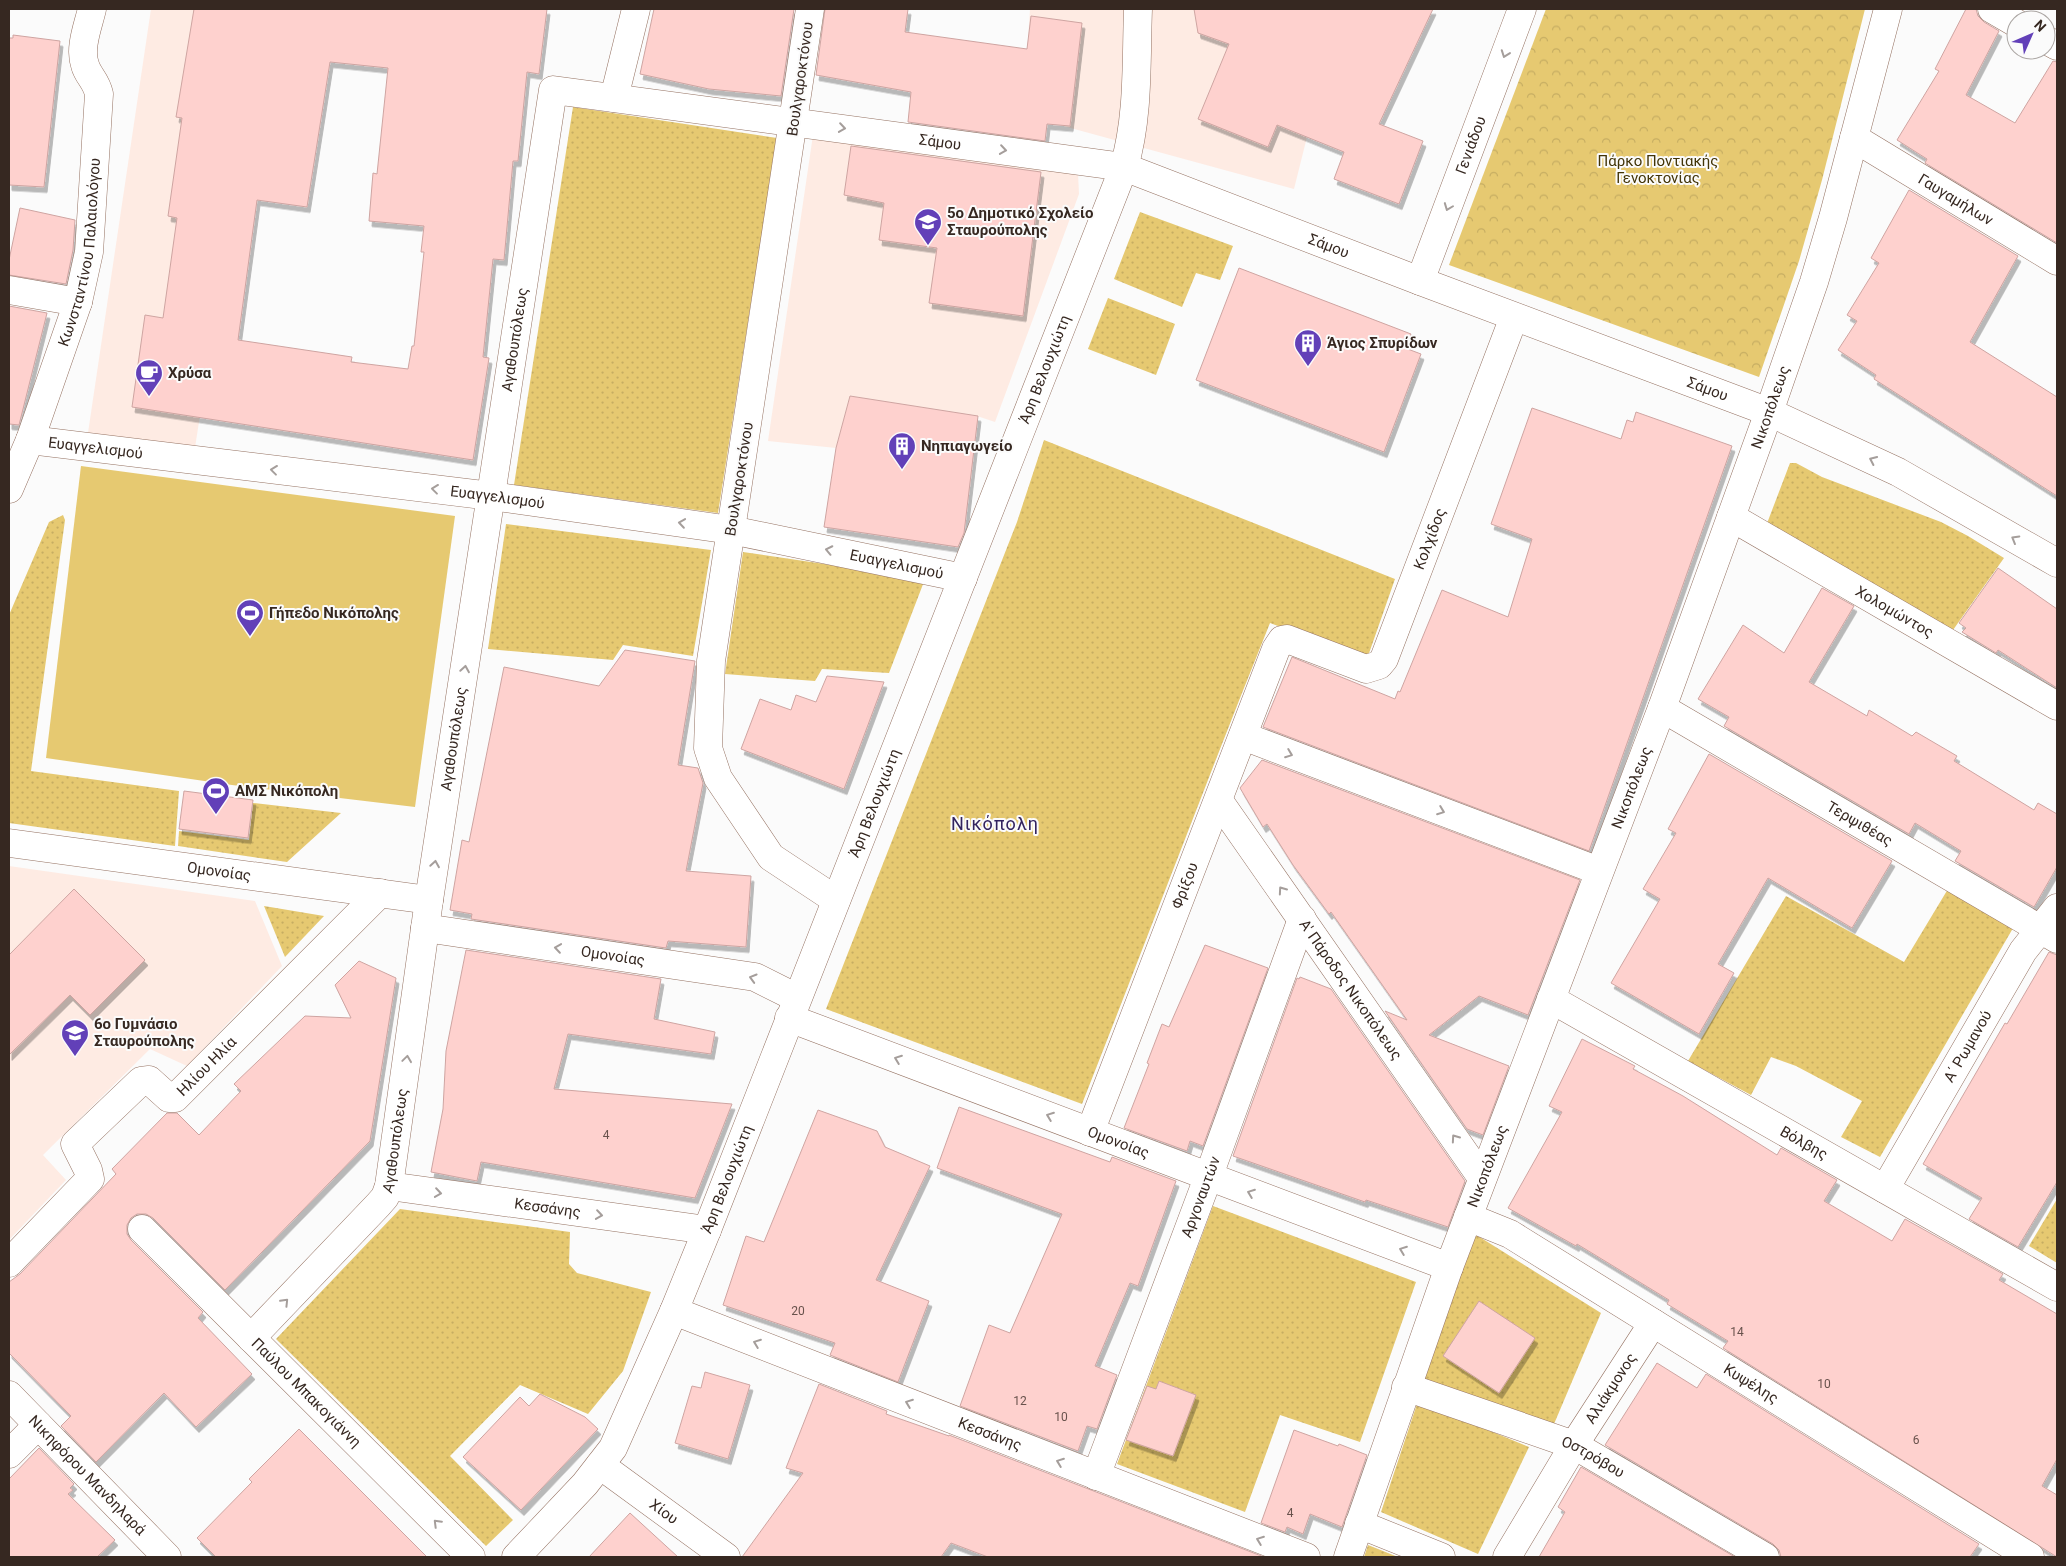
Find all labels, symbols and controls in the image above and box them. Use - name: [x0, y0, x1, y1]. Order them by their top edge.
- north arrow: [2006, 10, 2056, 60]
- text: N: [2031, 17, 2049, 35]
- street label: Βουλγαροκτόνου: [783, 21, 817, 137]
- one-way arrow: [1501, 50, 1511, 58]
- street label: Γενιάδου: [1452, 114, 1490, 177]
- one-way arrow: [838, 122, 846, 133]
- street label: Σάμου: [918, 130, 962, 154]
- one-way arrow: [999, 144, 1007, 155]
- park label: Πάρκο Ποντιακής Γενοκτονίας: [1598, 152, 1718, 187]
- street label: Κωνσταντίνου Παλαιολόγου: [54, 157, 104, 349]
- street label: Γαυγαμήλων: [1915, 170, 1997, 229]
- one-way arrow: [1444, 202, 1454, 210]
- place label: 5ο Δημοτικό Σχολείο Σταυρούπολης: [947, 204, 1094, 239]
- school or university icon: 5ο Δημοτικό Σχολείο Σταυρούπολης: [913, 207, 943, 246]
- street label: Σάμου: [1306, 230, 1352, 262]
- street label: Αγαθουπόλεως: [498, 286, 532, 393]
- street label: Άρη Βελουχιώτη: [1015, 313, 1074, 426]
- building icon: Άγιος Σπυρίδων: [1293, 328, 1323, 367]
- place label: Άγιος Σπυρίδων: [1327, 334, 1438, 352]
- cafe icon: Χρύσα: [134, 358, 164, 397]
- street label: Νικοπόλεως: [1747, 363, 1793, 451]
- place label: Χρύσα: [168, 364, 212, 382]
- street label: Σάμου: [1685, 373, 1731, 405]
- street label: Βουλγαροκτόνου: [721, 421, 757, 537]
- building icon: Νηπιαγωγείο: [887, 431, 917, 470]
- street label: Ευαγγελισμού: [47, 433, 144, 463]
- place label: Νηπιαγωγείο: [921, 437, 1013, 455]
- one-way arrow: [1869, 455, 1878, 466]
- one-way arrow: [269, 465, 278, 475]
- street label: Ευαγγελισμού: [449, 482, 546, 513]
- one-way arrow: [430, 484, 438, 495]
- street label: Κολχίδος: [1410, 505, 1450, 572]
- one-way arrow: [678, 518, 686, 529]
- one-way arrow: [2011, 535, 2020, 545]
- one-way arrow: [825, 545, 834, 556]
- street label: Ευαγγελισμού: [848, 546, 945, 583]
- street label: Χολομώντος: [1852, 582, 1937, 641]
- sports icon: Γήπεδο Νικόπολης: [235, 598, 265, 637]
- place label: Γήπεδο Νικόπολης: [269, 604, 399, 622]
- one-way arrow: [459, 664, 469, 673]
- street label: Αγαθουπόλεως: [437, 686, 471, 792]
- street label: Νικοπόλεως: [1608, 744, 1656, 831]
- street label: Άρη Βελουχιώτη: [845, 746, 904, 860]
- one-way arrow: [1284, 748, 1292, 758]
- sports icon: ΑΜΣ Νικόπολη: [201, 776, 231, 815]
- place label: ΑΜΣ Νικόπολη: [235, 782, 338, 800]
- street label: Τερψιθέας: [1824, 797, 1896, 850]
- one-way arrow: [1436, 805, 1444, 815]
- district label: Νικόπολη: [951, 813, 1039, 834]
- street label: Ομονοίας: [186, 858, 252, 885]
- one-way arrow: [429, 859, 439, 868]
- street label: Φρίξου: [1168, 860, 1202, 911]
- one-way arrow: [1279, 886, 1288, 896]
- street label: Α' Πάροδος Νικοπόλεως: [1295, 916, 1406, 1063]
- street label: Ομονοίας: [580, 942, 646, 970]
- one-way arrow: [554, 943, 562, 953]
- one-way arrow: [749, 973, 758, 983]
- street label: Α΄ Ρωμανού: [1940, 1007, 1996, 1085]
- place label: 6ο Γυμνάσιο Σταυρούπολης: [94, 1015, 195, 1050]
- school or university icon: 6ο Γυμνάσιο Σταυρούπολης: [60, 1018, 90, 1057]
- street label: Ηλίου Ηλία: [173, 1032, 241, 1100]
- one-way arrow: [401, 1055, 412, 1063]
- one-way arrow: [894, 1055, 903, 1065]
- street label: Αγαθουπόλεως: [378, 1087, 412, 1195]
- one-way arrow: [1046, 1112, 1055, 1123]
- street label: Άρη Βελουχιώτη: [698, 1122, 756, 1236]
- street label: Ομονοίας: [1085, 1122, 1152, 1162]
- street label: Νικοπόλεως: [1464, 1122, 1511, 1210]
- street label: Βόλβης: [1777, 1122, 1831, 1164]
- house number: 4: [603, 1128, 610, 1142]
- one-way arrow: [1452, 1135, 1461, 1144]
- street label: Αργοναυτών: [1177, 1154, 1224, 1240]
- one-way arrow: [433, 1187, 442, 1197]
- one-way arrow: [1247, 1189, 1256, 1199]
- street label: Κεσσάνης: [513, 1194, 582, 1221]
- one-way arrow: [595, 1209, 603, 1220]
- one-way arrow: [1399, 1246, 1408, 1256]
- one-way arrow: [279, 1299, 288, 1308]
- house number: 20: [791, 1304, 805, 1318]
- house number: 14: [1730, 1325, 1744, 1339]
- street label: Παύλου Μπακογιάννη: [248, 1334, 365, 1451]
- one-way arrow: [753, 1339, 762, 1350]
- street label: Αλιάκμονος: [1581, 1350, 1640, 1427]
- street label: Κυψέλης: [1720, 1360, 1782, 1407]
- house number: 10: [1817, 1377, 1831, 1391]
- house number: 12: [1013, 1394, 1027, 1408]
- one-way arrow: [905, 1399, 913, 1409]
- house number: 10: [1054, 1410, 1068, 1424]
- street label: Νικηφόρου Μανδηλαρά: [25, 1412, 150, 1539]
- street label: Κεσσάνης: [955, 1413, 1024, 1454]
- street label: Οστρόβου: [1559, 1432, 1628, 1482]
- house number: 6: [1913, 1433, 1920, 1447]
- one-way arrow: [1056, 1458, 1065, 1468]
- street label: Χίου: [646, 1495, 682, 1528]
- house number: 4: [1287, 1506, 1294, 1520]
- one-way arrow: [433, 1520, 442, 1529]
- one-way arrow: [1257, 1536, 1265, 1546]

